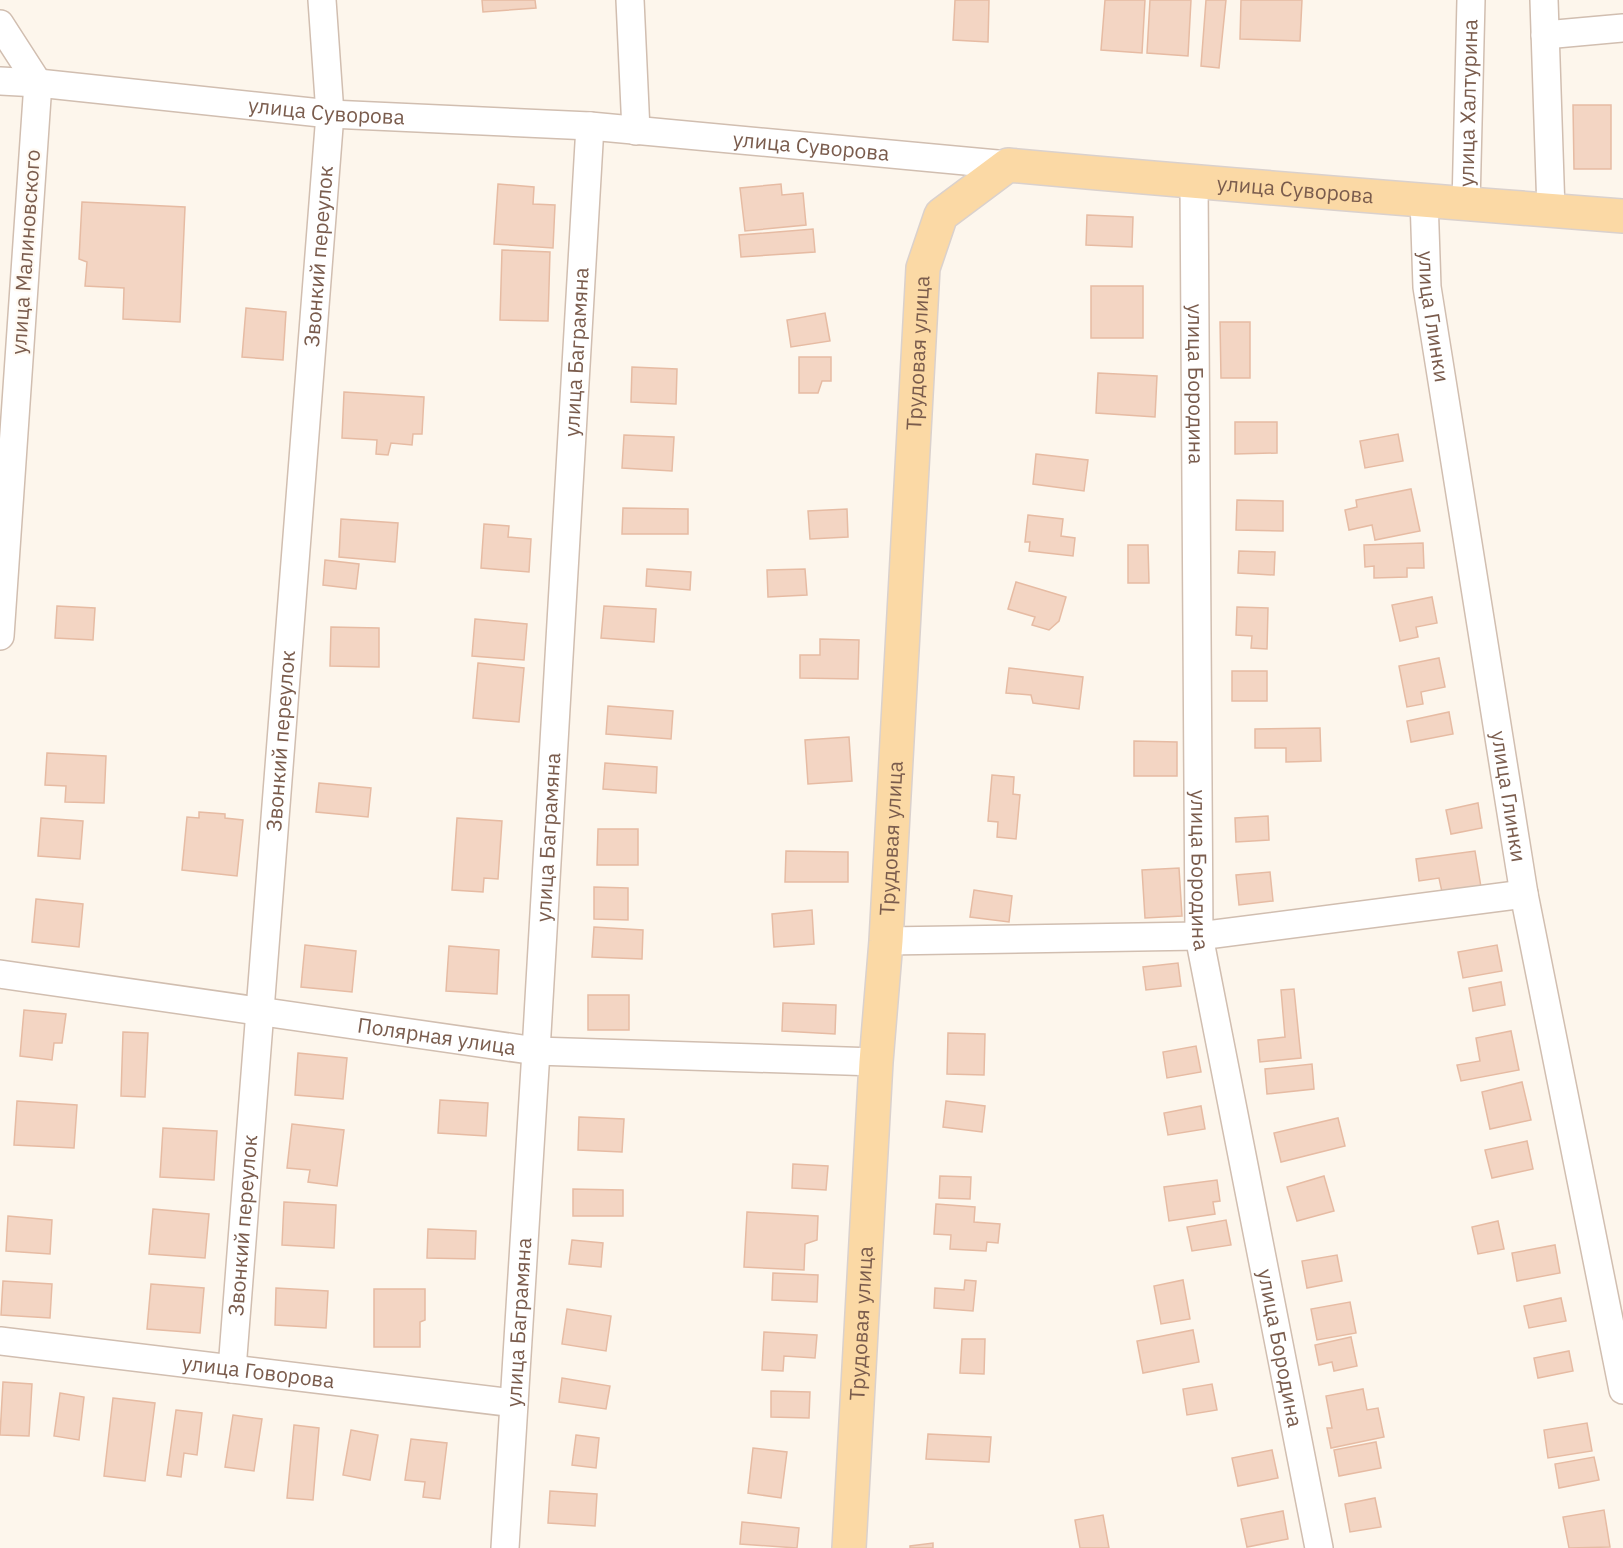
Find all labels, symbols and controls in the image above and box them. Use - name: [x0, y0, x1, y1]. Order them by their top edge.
- street label: улица Халтурина: [1451, 19, 1484, 187]
- street label: улица Суворова: [247, 90, 405, 130]
- street label: улица Суворова: [732, 124, 891, 167]
- street label: улица Малиновского: [4, 148, 46, 356]
- street label: Звонкий переулок: [297, 164, 339, 348]
- street label: улица Суворова: [1216, 168, 1375, 209]
- street label: улица Глинки: [1413, 250, 1457, 384]
- street label: улица Баграмяна: [557, 267, 595, 438]
- street label: Трудовая улица: [899, 275, 936, 431]
- street label: улица Бородина: [1182, 304, 1211, 464]
- street label: Звонкий переулок: [259, 649, 301, 833]
- street label: улица Глинки: [1485, 729, 1534, 864]
- street label: улица Баграмяна: [529, 752, 566, 923]
- street label: Трудовая улица: [872, 760, 909, 916]
- street label: улица Бородина: [1185, 790, 1216, 953]
- street label: Полярная улица: [356, 1011, 518, 1061]
- street label: Звонкий переулок: [221, 1133, 263, 1317]
- street label: улица Баграмяна: [499, 1237, 537, 1408]
- street label: Трудовая улица: [842, 1245, 879, 1401]
- street label: улица Бородина: [1252, 1266, 1310, 1429]
- street label: улица Говорова: [180, 1348, 336, 1394]

